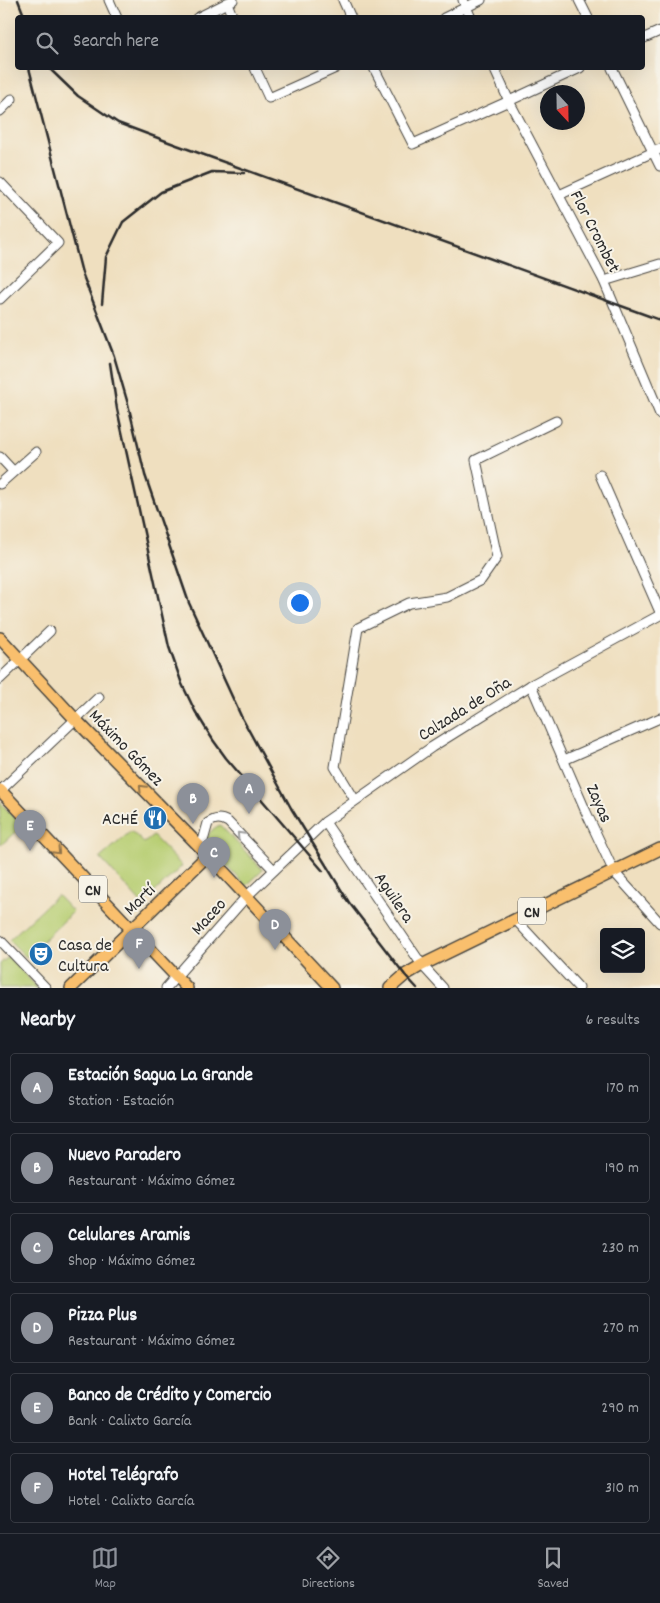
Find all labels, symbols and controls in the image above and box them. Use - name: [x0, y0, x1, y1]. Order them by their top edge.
- search box: [15, 15, 645, 70]
- icon: search: [33, 29, 61, 57]
- text: Search here: [73, 29, 159, 56]
- north arrow: [540, 85, 585, 130]
- street label: Flor Crombet: [562, 187, 625, 278]
- your location: [287, 590, 313, 616]
- street label: Calzada de Oña: [414, 671, 517, 749]
- street label: Máximo Gómez: [82, 705, 168, 793]
- pin: A: [233, 773, 265, 814]
- street label: Zayas: [578, 781, 617, 827]
- pin: B: [177, 783, 209, 824]
- one-way arrow: [139, 785, 148, 794]
- restaurant icon: ACHÉ: [142, 805, 168, 831]
- place label: ACHÉ: [102, 808, 138, 833]
- pin: E: [14, 810, 46, 851]
- one-way arrow: [237, 831, 246, 840]
- pin: C: [198, 837, 230, 878]
- one-way arrow: [51, 845, 60, 854]
- street label: Aguilera: [367, 868, 419, 929]
- road number: CN: [79, 876, 107, 902]
- street label: Martí: [119, 878, 163, 922]
- street label: Maceo: [186, 894, 233, 942]
- road number: CN: [518, 898, 546, 924]
- pin: D: [259, 909, 291, 950]
- pin: F: [123, 928, 155, 969]
- map controls: [600, 928, 645, 973]
- button: layers: [600, 928, 645, 973]
- place label: Casa de Cultura: [58, 934, 112, 980]
- theatre icon: Casa de Cultura: [28, 941, 54, 967]
- text: Nearby: [20, 1006, 75, 1036]
- text: 6 results: [585, 1009, 640, 1032]
- text: Estación Sagua La Grande: [68, 1063, 253, 1090]
- text: A: [33, 1077, 41, 1100]
- text: 170 m: [606, 1077, 639, 1100]
- text: Station · Estación: [68, 1090, 174, 1113]
- text: Nuevo Paradero: [68, 1143, 181, 1170]
- text: B: [33, 1157, 41, 1180]
- text: 190 m: [605, 1157, 639, 1180]
- text: Restaurant · Máximo Gómez: [68, 1170, 235, 1193]
- text: Celulares Aramis: [68, 1223, 191, 1250]
- text: C: [33, 1237, 41, 1260]
- text: 230 m: [602, 1237, 639, 1260]
- text: Shop · Máximo Gómez: [68, 1250, 195, 1273]
- text: Pizza Plus: [68, 1303, 137, 1330]
- text: D: [33, 1317, 41, 1340]
- text: 270 m: [603, 1317, 639, 1340]
- text: Restaurant · Máximo Gómez: [68, 1330, 235, 1353]
- text: Banco de Crédito y Comercio: [68, 1383, 272, 1410]
- text: E: [33, 1397, 41, 1420]
- text: 290 m: [601, 1397, 639, 1420]
- text: Bank · Calixto García: [68, 1410, 191, 1433]
- text: Hotel Telégrafo: [68, 1463, 179, 1490]
- text: F: [33, 1477, 41, 1500]
- text: 310 m: [605, 1477, 639, 1500]
- text: Hotel · Calixto García: [68, 1490, 194, 1513]
- tab: Map: [91, 1544, 119, 1594]
- tab: Directions: [302, 1544, 355, 1594]
- tab: Saved: [537, 1544, 569, 1594]

